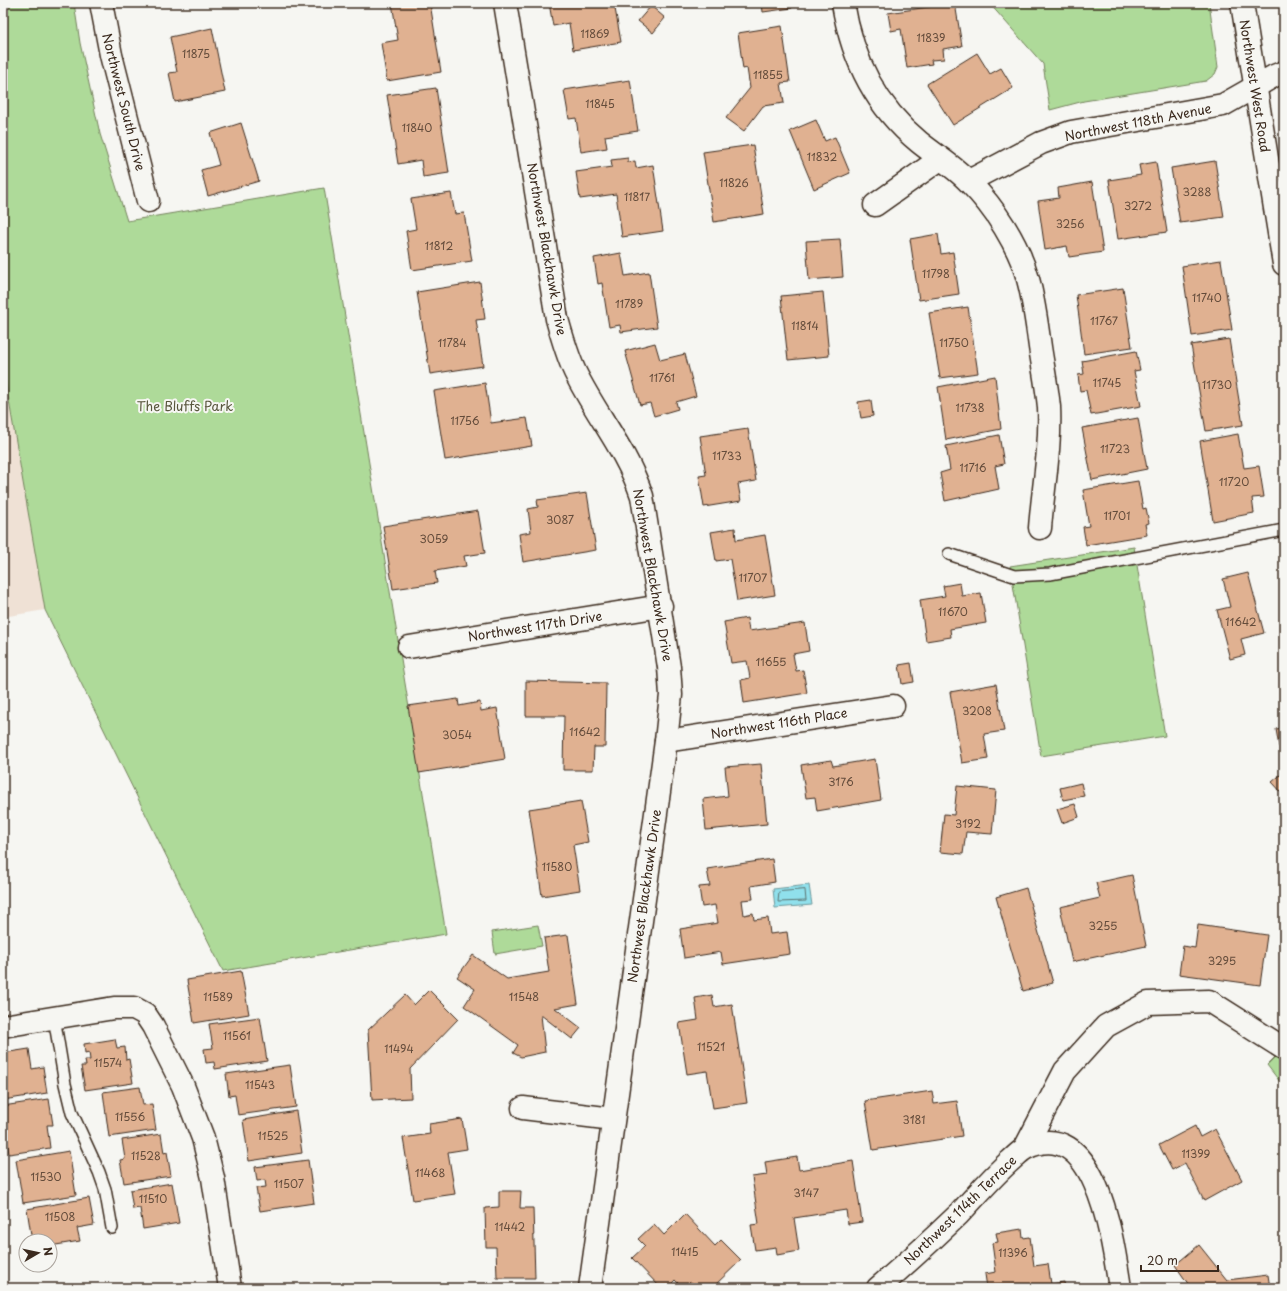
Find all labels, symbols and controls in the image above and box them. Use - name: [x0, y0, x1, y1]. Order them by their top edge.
- street label: Northwest West Road: [1236, 18, 1275, 154]
- house number: 11869: [580, 25, 610, 42]
- house number: 11839: [917, 29, 945, 46]
- street label: Northwest South Drive: [98, 31, 151, 173]
- house number: 11875: [182, 45, 210, 62]
- house number: 11855: [753, 66, 783, 83]
- house number: 11845: [585, 95, 615, 112]
- street label: Northwest 118th Avenue: [1063, 98, 1213, 145]
- house number: 11840: [402, 119, 432, 136]
- house number: 11832: [807, 148, 837, 165]
- street label: Northwest Blackhawk Drive: [523, 161, 572, 337]
- house number: 11826: [719, 174, 749, 191]
- house number: 3288: [1182, 183, 1212, 200]
- house number: 11817: [624, 188, 650, 205]
- house number: 3272: [1124, 197, 1152, 214]
- house number: 3256: [1056, 215, 1084, 232]
- house number: 11812: [425, 237, 453, 254]
- house number: 11798: [922, 265, 950, 282]
- house number: 11740: [1192, 289, 1222, 306]
- house number: 11789: [615, 295, 643, 312]
- house number: 11767: [1090, 312, 1118, 329]
- house number: 11814: [791, 317, 819, 334]
- house number: 11784: [437, 334, 467, 351]
- house number: 11750: [939, 334, 969, 351]
- house number: 11761: [649, 369, 675, 386]
- house number: 11745: [1093, 374, 1121, 391]
- house number: 11730: [1202, 376, 1232, 393]
- park label: The Bluffs Park: [137, 396, 233, 415]
- house number: 11738: [955, 399, 985, 416]
- house number: 11756: [451, 412, 480, 429]
- house number: 11723: [1100, 440, 1130, 457]
- house number: 11733: [712, 447, 742, 464]
- house number: 11716: [960, 459, 987, 476]
- house number: 11720: [1219, 473, 1249, 490]
- street label: Northwest Blackhawk Drive: [629, 487, 678, 663]
- house number: 11701: [1104, 507, 1130, 524]
- house number: 3087: [546, 511, 574, 528]
- house number: 3059: [420, 530, 448, 547]
- house number: 11707: [739, 569, 767, 586]
- house number: 11670: [938, 603, 968, 620]
- street label: Northwest 117th Drive: [466, 605, 604, 646]
- house number: 11642: [1225, 613, 1257, 630]
- house number: 11655: [756, 653, 786, 670]
- street label: Northwest 116th Place: [709, 702, 849, 743]
- house number: 3208: [962, 702, 992, 719]
- house number: 11642: [569, 723, 601, 740]
- house number: 3054: [442, 726, 472, 743]
- house number: 3176: [828, 773, 854, 790]
- street label: Northwest Blackhawk Drive: [622, 808, 665, 984]
- house number: 3192: [955, 815, 981, 832]
- house number: 11580: [542, 858, 572, 875]
- house number: 3255: [1089, 917, 1117, 934]
- house number: 3295: [1208, 952, 1236, 969]
- house number: 11589: [203, 988, 233, 1005]
- house number: 11548: [509, 988, 539, 1005]
- house number: 11561: [223, 1027, 251, 1044]
- house number: 11521: [697, 1038, 725, 1055]
- house number: 11494: [384, 1040, 414, 1057]
- house number: 11574: [94, 1054, 122, 1071]
- house number: 11543: [245, 1076, 275, 1093]
- house number: 11556: [115, 1108, 145, 1125]
- house number: 3181: [903, 1111, 926, 1128]
- house number: 11525: [258, 1127, 288, 1144]
- house number: 11399: [1181, 1145, 1211, 1162]
- house number: 11528: [131, 1147, 161, 1164]
- street label: Northwest 114th Terrace: [899, 1151, 1020, 1269]
- house number: 11468: [415, 1164, 445, 1181]
- house number: 11530: [31, 1168, 62, 1185]
- house number: 11507: [274, 1175, 304, 1192]
- house number: 3147: [793, 1184, 819, 1201]
- house number: 11510: [139, 1190, 167, 1207]
- house number: 11508: [45, 1208, 75, 1225]
- house number: 11442: [495, 1218, 526, 1235]
- north arrow: [18, 1233, 58, 1273]
- house number: 11415: [671, 1243, 699, 1260]
- house number: 11396: [998, 1244, 1028, 1261]
- text: N: [39, 1246, 57, 1257]
- scale bar: [1141, 1247, 1218, 1273]
- text: 20 m: [1147, 1251, 1178, 1269]

